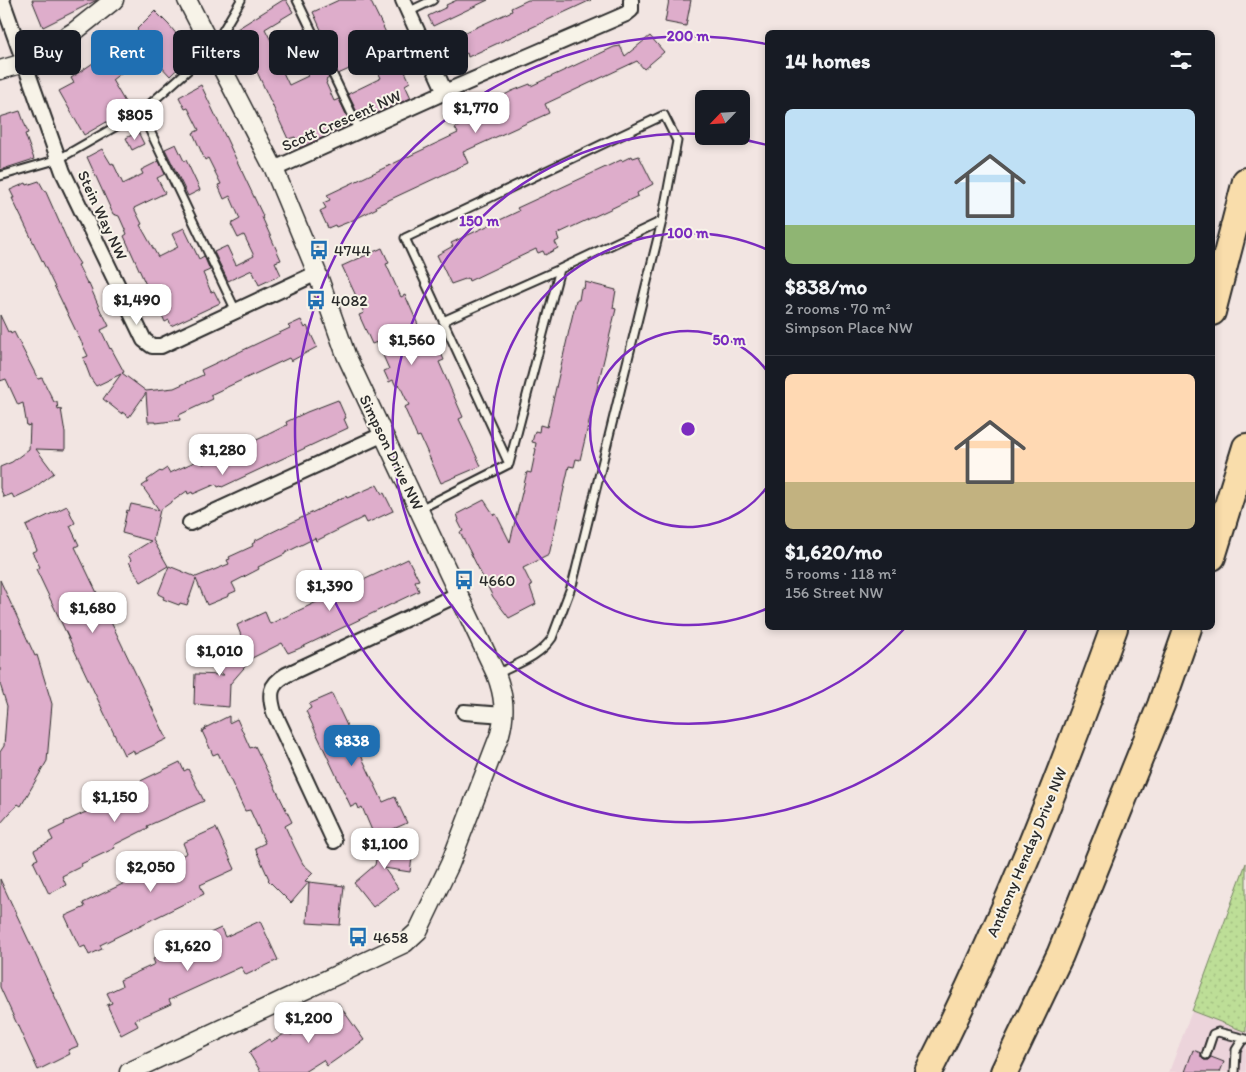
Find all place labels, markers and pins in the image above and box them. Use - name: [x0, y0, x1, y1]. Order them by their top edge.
- pin: $1,770: [435, 92, 517, 134]
- pin: $805: [105, 98, 165, 141]
- bus stop icon: 4744: [308, 239, 330, 261]
- place label: 4744: [334, 241, 371, 260]
- pin: $1,490: [96, 284, 178, 326]
- bus stop icon: 4082: [305, 289, 327, 311]
- place label: 4082: [331, 291, 368, 310]
- pin: $1,560: [371, 324, 453, 366]
- centre of rings: [679, 420, 697, 438]
- pin: $1,280: [182, 434, 264, 476]
- bus stop icon: 4660: [453, 569, 475, 591]
- pin: $1,390: [289, 570, 371, 612]
- place label: 4660: [479, 571, 515, 590]
- pin: $1,680: [52, 592, 134, 634]
- pin: $1,010: [179, 634, 261, 677]
- pin: $838: [322, 724, 382, 767]
- pin: $1,150: [74, 780, 156, 823]
- pin: $1,100: [344, 828, 426, 870]
- pin: $2,050: [110, 850, 192, 893]
- bus stop icon: 4658: [347, 926, 369, 948]
- place label: 4658: [373, 928, 408, 947]
- pin: $1,620: [147, 930, 229, 972]
- pin: $1,200: [268, 1002, 350, 1044]

